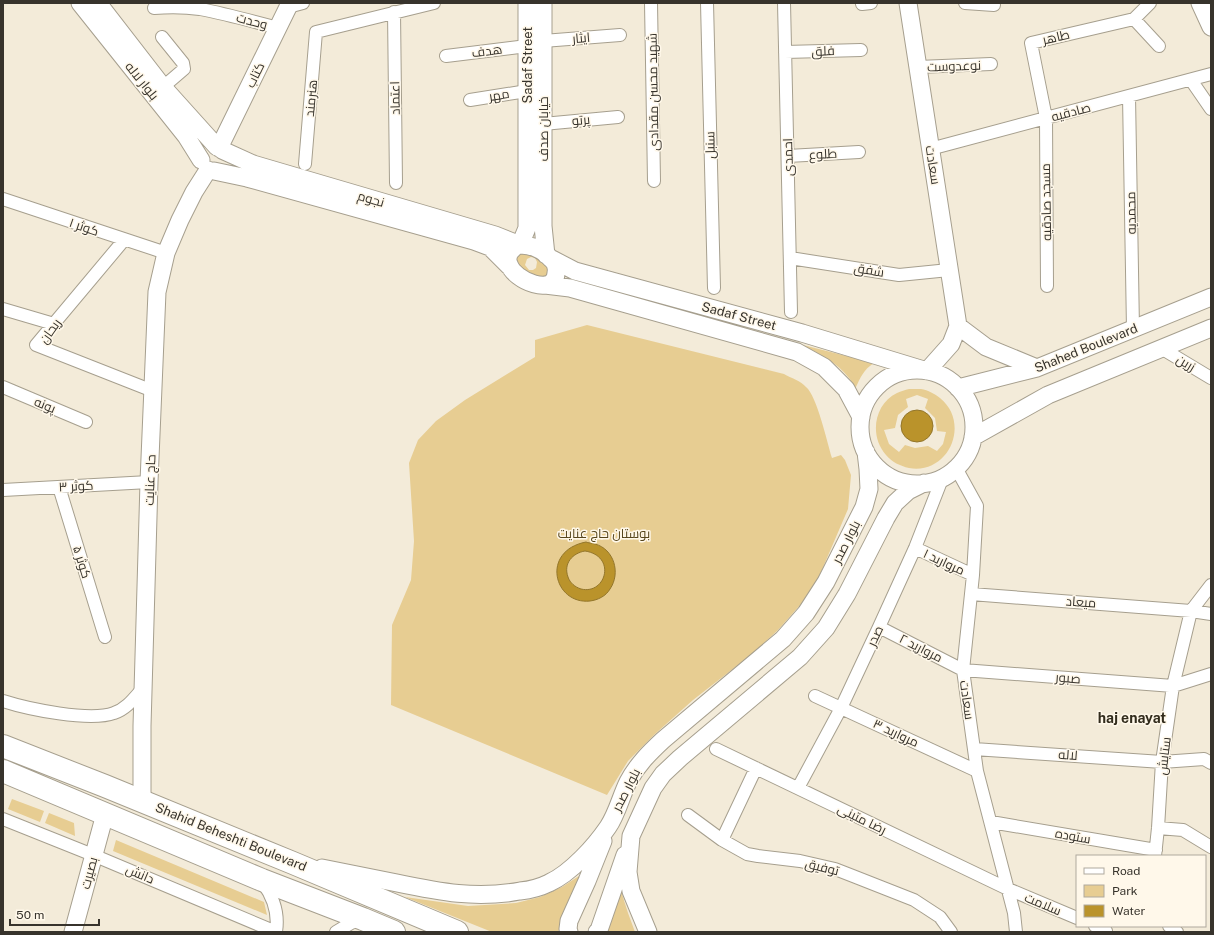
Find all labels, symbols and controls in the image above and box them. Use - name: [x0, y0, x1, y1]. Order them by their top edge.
- street label: وحدت: [235, 10, 269, 32]
- street label: Sadaf Street: [520, 27, 535, 103]
- street label: طاهر: [1040, 27, 1071, 48]
- street label: ایثار: [570, 30, 591, 46]
- street label: شهید محسن مقدادی: [644, 33, 662, 151]
- street label: هدف: [471, 42, 503, 60]
- street label: فلق: [811, 43, 835, 59]
- street label: نوعدوست: [927, 58, 981, 74]
- street label: بلوار لاله: [122, 59, 162, 103]
- street label: کتاب: [243, 60, 267, 90]
- street label: هنرمند: [302, 79, 320, 117]
- street label: اعتماد: [387, 81, 403, 115]
- street label: مهر: [487, 86, 510, 104]
- street label: خیابان صدف: [536, 96, 551, 162]
- street label: صادقیه: [1050, 100, 1092, 124]
- street label: پرتو: [571, 112, 591, 130]
- street label: سنبل: [702, 131, 718, 159]
- street label: احمدی: [780, 138, 796, 176]
- street label: سعادت: [923, 144, 943, 186]
- street label: طلوع: [808, 146, 838, 163]
- street label: مسجد صادقیه: [1038, 163, 1054, 241]
- street label: نجوم: [355, 188, 386, 212]
- street label: محمدیه: [1123, 191, 1139, 235]
- street label: کوثر ۱: [67, 215, 101, 239]
- street label: شفق: [853, 260, 885, 280]
- street label: Sadaf Street: [700, 299, 778, 333]
- street label: ریحان: [36, 316, 64, 346]
- street label: Shahed Boulevard: [1032, 320, 1140, 376]
- street label: زرین: [1174, 352, 1198, 374]
- street label: پونه: [31, 394, 58, 418]
- street label: حاج عنایت: [142, 454, 159, 506]
- street label: کوثر ۳: [58, 478, 94, 494]
- street label: بلوار صدر: [828, 518, 863, 567]
- park label: بوستان حاج عنایت: [558, 526, 650, 542]
- street label: کوثر ۵: [70, 544, 94, 580]
- street label: مروارید ۱: [921, 546, 967, 578]
- street label: میعاد: [1065, 593, 1097, 611]
- street label: صدر: [863, 623, 886, 650]
- street label: مروارید ۲: [897, 631, 945, 665]
- street label: صبور: [1054, 670, 1081, 686]
- street label: سعادت: [957, 679, 977, 721]
- district label: haj enayat: [1098, 710, 1166, 726]
- street label: مروارید ۳: [871, 716, 921, 750]
- street label: ستایش: [1154, 736, 1174, 776]
- street label: لاله: [1058, 747, 1078, 763]
- street label: بلوار صدر: [608, 766, 643, 815]
- street label: Shahid Beheshti Boulevard: [153, 800, 309, 874]
- street label: رضا متینی: [835, 801, 889, 837]
- street label: ستوده: [1054, 825, 1092, 847]
- street label: بصیرت: [78, 855, 100, 891]
- legend: [1076, 855, 1206, 927]
- street label: توفیق: [804, 856, 841, 879]
- street label: دانش: [124, 861, 156, 887]
- text: Road: [1112, 864, 1140, 878]
- text: Park: [1112, 884, 1138, 898]
- street label: سلامت: [1022, 890, 1064, 918]
- scale bar: [10, 901, 99, 927]
- text: Water: [1112, 904, 1146, 918]
- text: 50 m: [16, 908, 44, 922]

